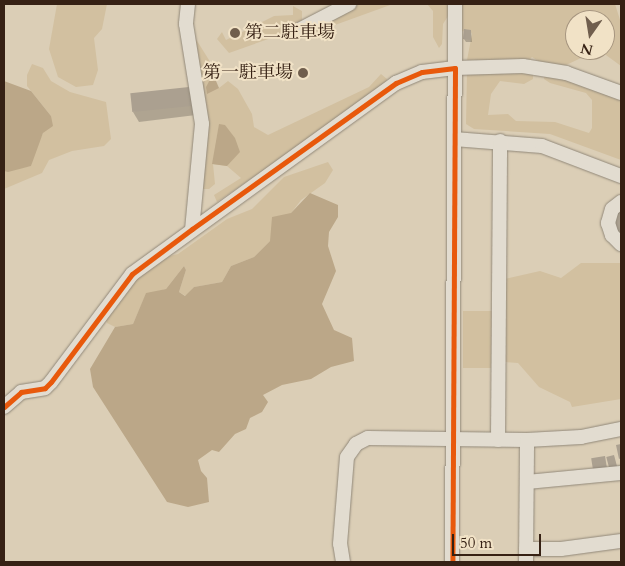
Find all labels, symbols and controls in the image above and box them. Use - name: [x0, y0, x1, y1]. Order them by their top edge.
- north arrow: [565, 10, 615, 60]
- place label: 第二駐車場: [245, 22, 335, 44]
- marker: 第二駐車場: [229, 27, 241, 39]
- text: N: [579, 39, 595, 60]
- place label: 第一駐車場: [203, 62, 293, 84]
- marker: 第一駐車場: [297, 67, 309, 79]
- scale bar: [455, 524, 544, 556]
- text: 50 m: [460, 533, 492, 553]

